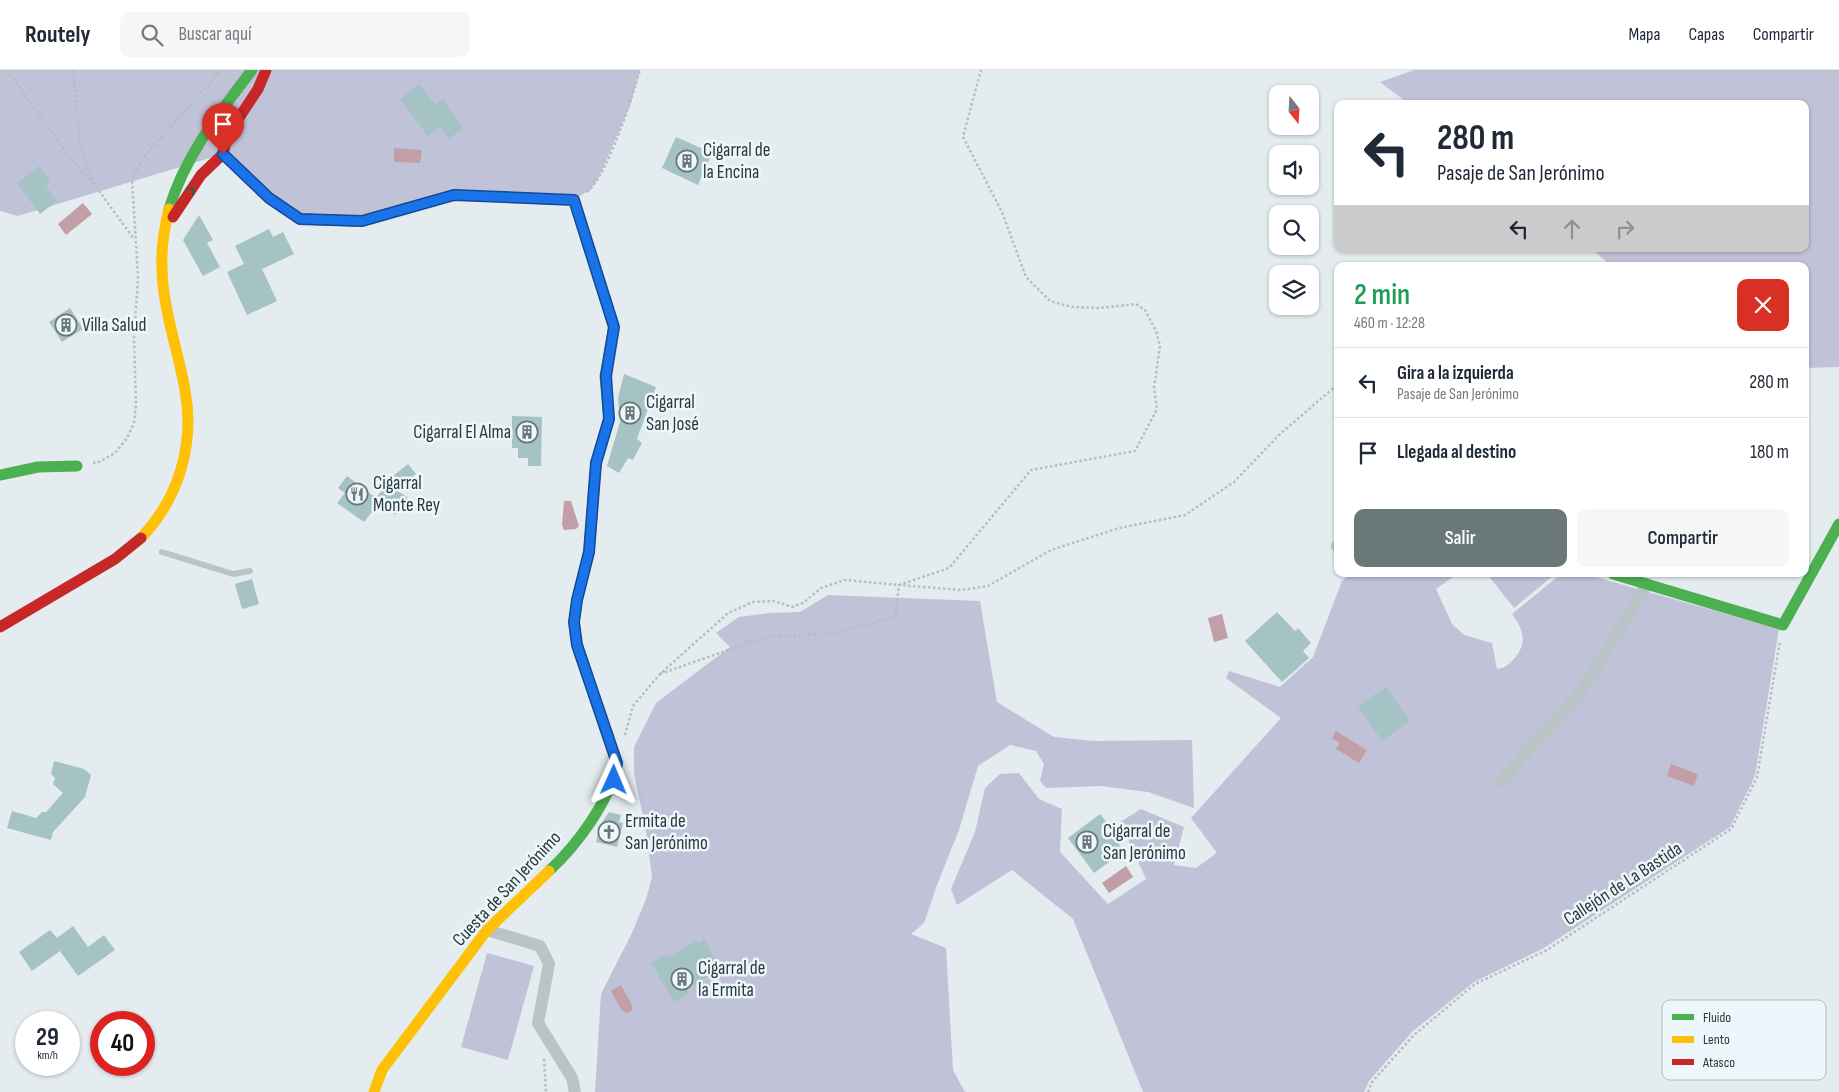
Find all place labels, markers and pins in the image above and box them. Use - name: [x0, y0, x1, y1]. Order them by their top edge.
- pin: [202, 103, 244, 154]
- place label: Cigarral de la Encina: [703, 139, 770, 184]
- building icon: Cigarral de la Encina: [675, 149, 699, 173]
- building icon: Villa Salud: [54, 313, 78, 337]
- place label: Villa Salud: [82, 314, 146, 337]
- place label: Cigarral San José: [646, 391, 699, 436]
- building icon: Cigarral San José: [618, 401, 642, 425]
- building icon: Cigarral El Alma: [515, 420, 539, 444]
- place label: Cigarral El Alma: [413, 421, 511, 444]
- place label: Cigarral Monte Rey: [373, 472, 441, 517]
- restaurant icon: Cigarral Monte Rey: [345, 482, 369, 506]
- place label: Ermita de San Jerónimo: [625, 810, 708, 855]
- church icon: Ermita de San Jerónimo: [597, 820, 621, 844]
- place label: Cigarral de San Jerónimo: [1103, 820, 1186, 865]
- building icon: Cigarral de San Jerónimo: [1075, 830, 1099, 854]
- place label: Cigarral de la Ermita: [698, 957, 765, 1002]
- building icon: Cigarral de la Ermita: [670, 967, 694, 991]

